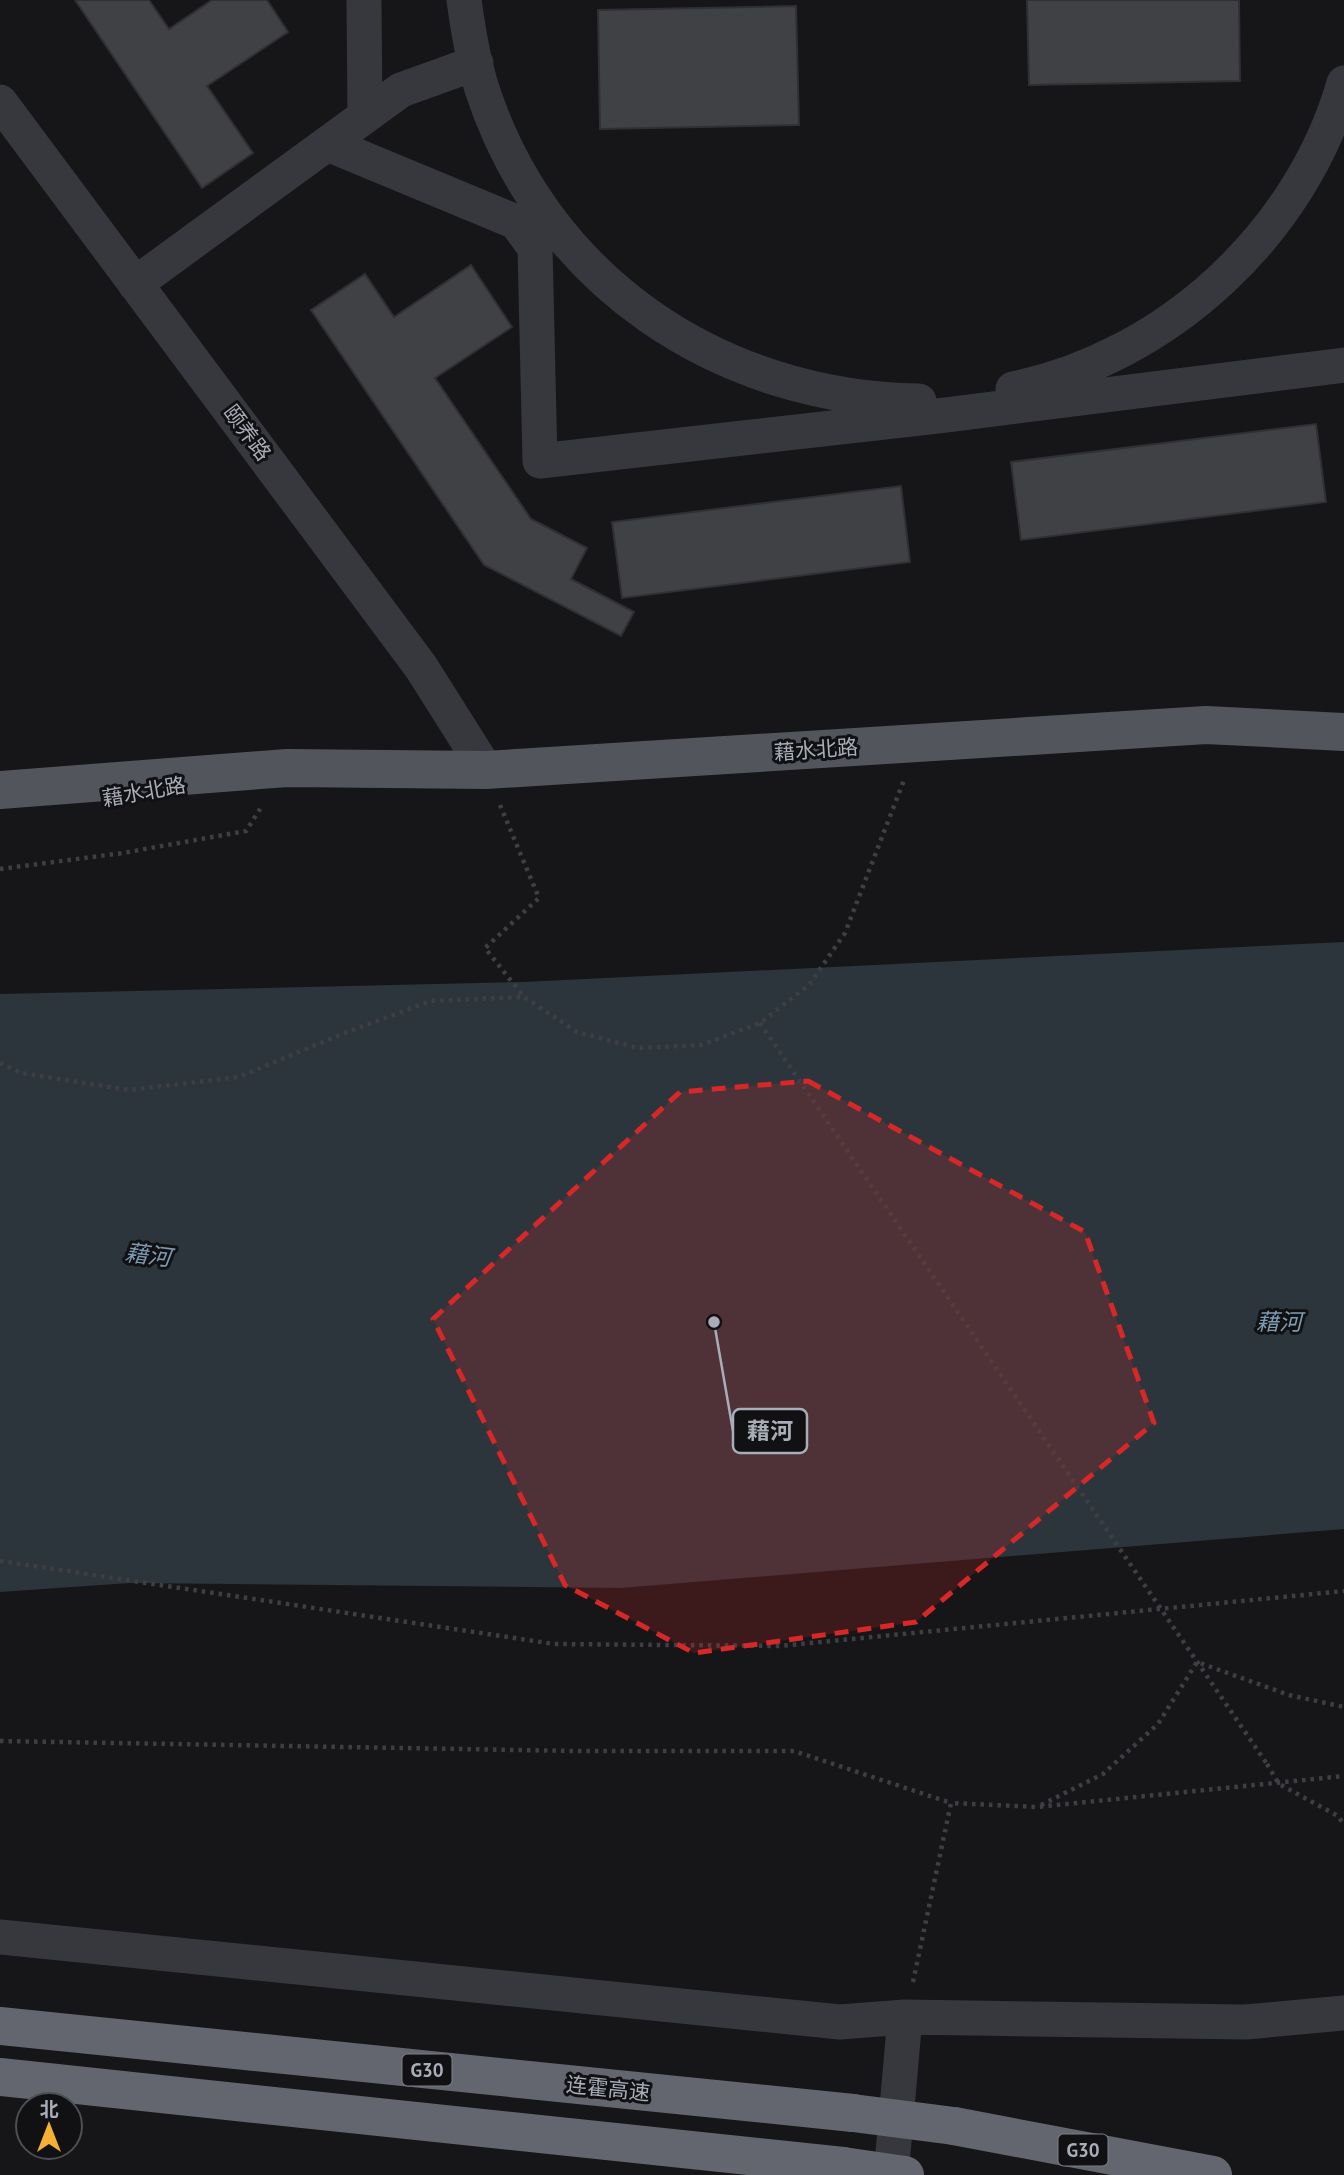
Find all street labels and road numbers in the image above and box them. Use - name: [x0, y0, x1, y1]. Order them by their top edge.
- street label: 颐养路: [218, 399, 277, 466]
- street label: 藉水北路: [773, 733, 859, 766]
- street label: 藉水北路: [100, 771, 188, 812]
- road number: G30: [402, 2054, 452, 2086]
- street label: 连霍高速: [565, 2071, 651, 2106]
- road number: G30: [1058, 2134, 1108, 2166]

